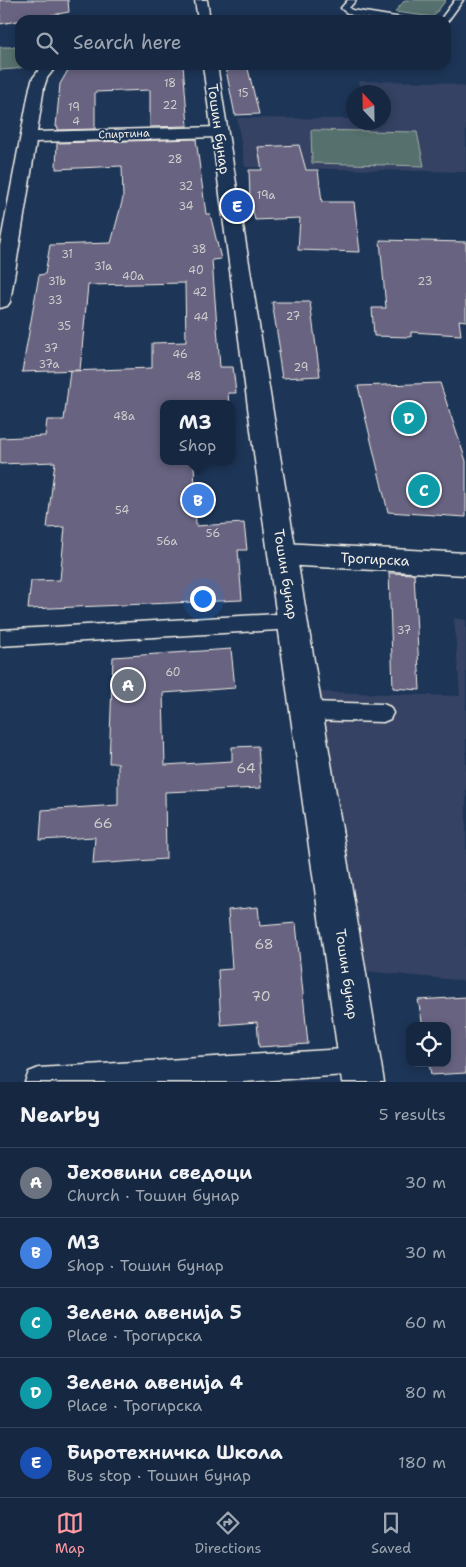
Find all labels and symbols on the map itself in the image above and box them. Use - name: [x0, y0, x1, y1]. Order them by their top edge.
- house number: 18: [164, 76, 176, 91]
- street label: Тошин бунар: [204, 83, 234, 175]
- north arrow: [346, 85, 391, 130]
- house number: 15: [237, 86, 249, 101]
- house number: 22: [163, 98, 177, 113]
- house number: 19: [68, 100, 80, 115]
- house number: 4: [72, 114, 80, 129]
- street label: Спиртина: [98, 126, 150, 142]
- house number: 28: [167, 152, 183, 167]
- house number: 32: [179, 179, 193, 194]
- pin: E: [221, 187, 253, 225]
- house number: 19a: [257, 188, 275, 203]
- house number: 34: [179, 199, 194, 214]
- house number: 38: [191, 242, 207, 257]
- house number: 31: [61, 247, 73, 262]
- house number: 31a: [94, 259, 112, 274]
- house number: 40: [188, 263, 204, 278]
- house number: 40a: [122, 269, 144, 284]
- house number: 31b: [48, 274, 66, 289]
- house number: 23: [418, 274, 432, 289]
- house number: 42: [193, 285, 207, 300]
- house number: 33: [48, 293, 62, 308]
- house number: 27: [286, 309, 301, 324]
- house number: 44: [193, 310, 209, 325]
- house number: 35: [57, 319, 71, 334]
- house number: 37: [44, 341, 59, 356]
- house number: 46: [172, 347, 188, 362]
- house number: 37a: [39, 357, 60, 372]
- house number: 29: [294, 360, 308, 375]
- house number: 48: [186, 369, 202, 384]
- pin: D: [393, 399, 425, 437]
- house number: 48a: [113, 409, 135, 424]
- pin: C: [408, 471, 440, 509]
- pin: B: [182, 481, 214, 519]
- house number: 54: [115, 503, 129, 518]
- house number: 56: [206, 526, 220, 541]
- street label: Тошин бунар: [270, 528, 302, 621]
- house number: 56a: [157, 534, 178, 549]
- street label: Трогирска: [340, 548, 410, 570]
- your location: [190, 586, 216, 612]
- house number: 37: [397, 623, 412, 638]
- house number: 60: [165, 665, 181, 680]
- pin: A: [112, 666, 144, 704]
- house number: 64: [236, 759, 256, 777]
- house number: 66: [93, 814, 113, 832]
- street label: Тошин бунар: [332, 928, 362, 1020]
- house number: 68: [254, 935, 274, 953]
- house number: 70: [251, 987, 271, 1005]

